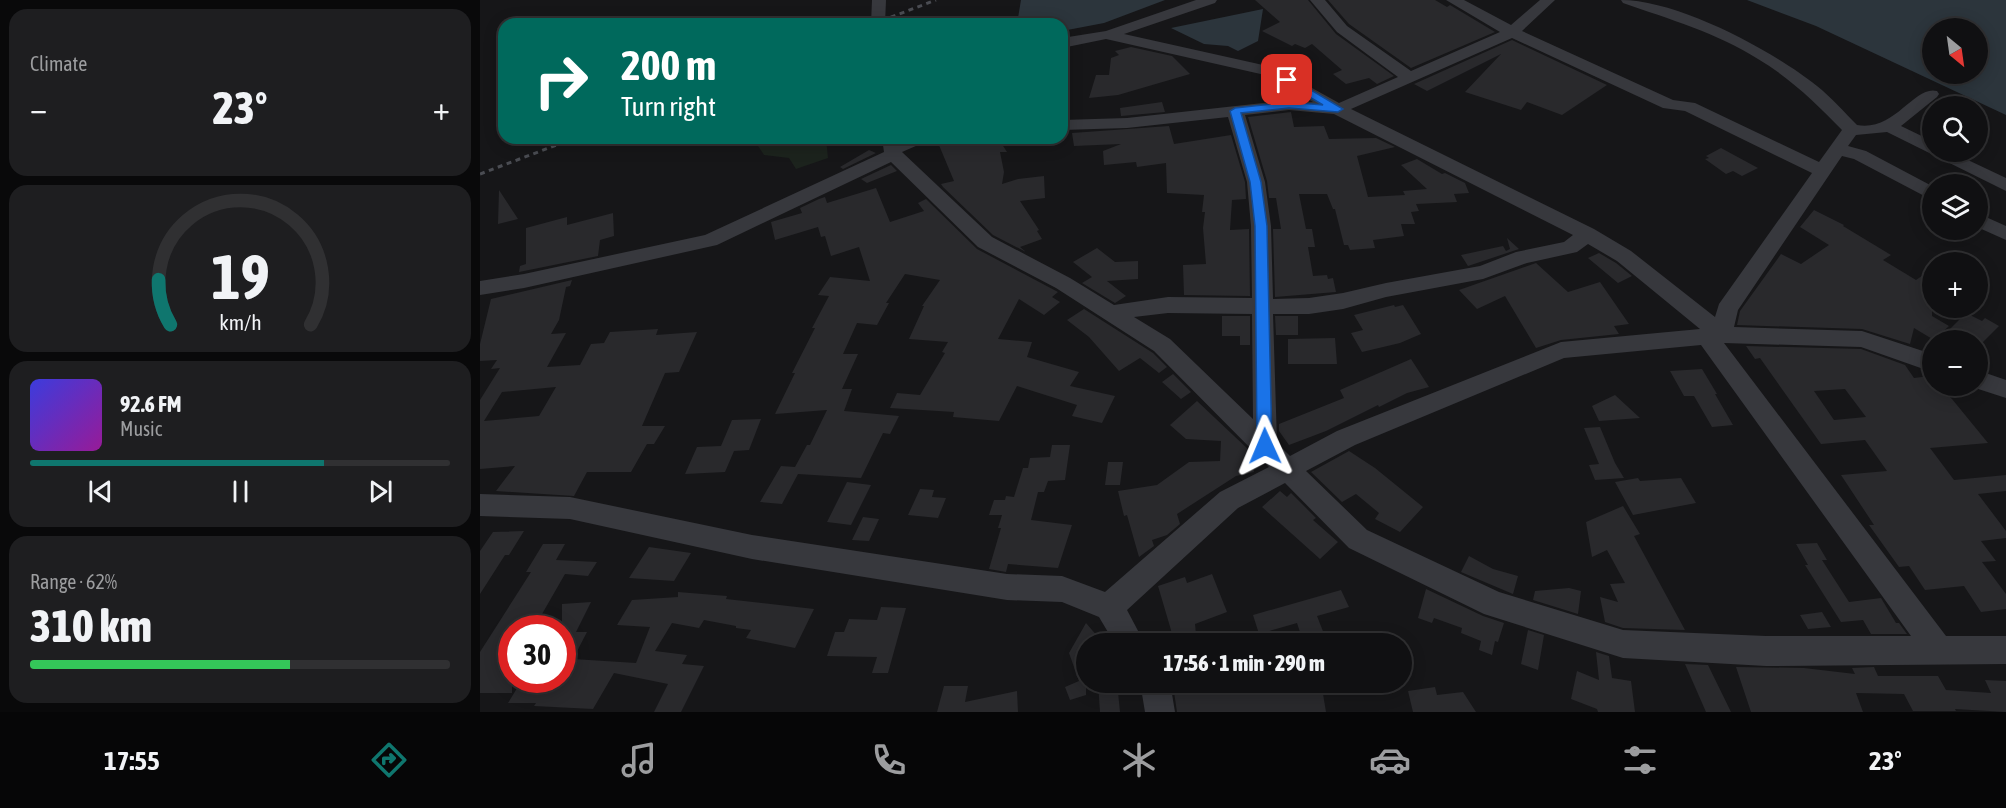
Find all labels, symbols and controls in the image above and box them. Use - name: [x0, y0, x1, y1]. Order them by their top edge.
- north arrow: [1922, 18, 1988, 84]
- map controls: [1922, 18, 1988, 396]
- text: 200 m: [621, 41, 716, 89]
- icon: right: [522, 42, 600, 120]
- text: Climate: [30, 52, 87, 75]
- pin: [1261, 54, 1312, 105]
- icon: arrive: [1270, 63, 1303, 96]
- text: 23°: [213, 82, 267, 134]
- text: −: [30, 89, 47, 127]
- text: +: [433, 89, 450, 127]
- text: Turn right: [621, 91, 716, 122]
- button: search: [1922, 96, 1988, 162]
- button: layers: [1922, 174, 1988, 240]
- text: 19: [211, 241, 269, 312]
- button: +: [1922, 252, 1988, 318]
- text: km/h: [219, 311, 261, 336]
- button: −: [1922, 330, 1988, 396]
- text: 92.6 FM: [120, 391, 182, 417]
- position arrow: [1233, 414, 1297, 478]
- text: Music: [120, 417, 162, 440]
- icon: previous: [84, 475, 117, 508]
- icon: pause: [224, 475, 257, 508]
- icon: next: [364, 475, 397, 508]
- text: Range · 62%: [30, 570, 117, 593]
- text: 310 km: [30, 600, 152, 652]
- speed limit sign: 30: [498, 615, 576, 693]
- text: 17:56 · 1 min · 290 m: [1163, 650, 1325, 676]
- icon: directions: [368, 739, 410, 781]
- icon: music: [618, 739, 660, 781]
- icon: phone: [868, 739, 910, 781]
- icon: climate: [1118, 739, 1160, 781]
- icon: car: [1369, 739, 1411, 781]
- icon: filters: [1619, 739, 1661, 781]
- text: 17:55: [104, 745, 160, 776]
- text: 23°: [1869, 745, 1902, 776]

